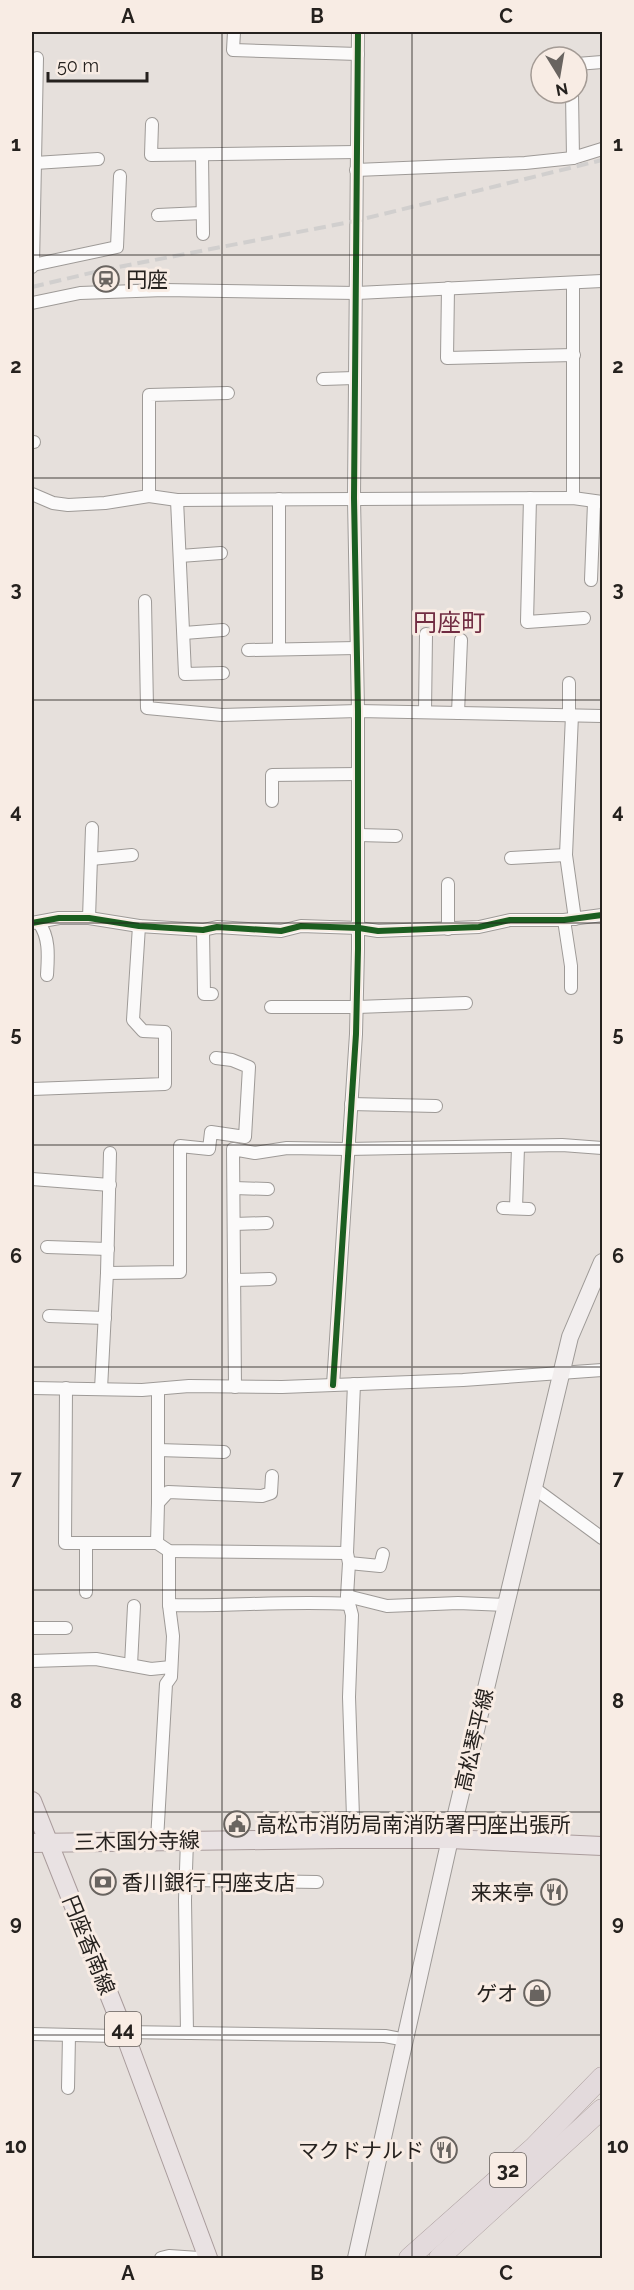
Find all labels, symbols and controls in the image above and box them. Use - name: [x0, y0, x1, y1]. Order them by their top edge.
- text: A: [121, 4, 135, 28]
- text: B: [310, 4, 324, 28]
- text: C: [499, 4, 513, 28]
- scale bar: [48, 45, 147, 83]
- north arrow: [529, 45, 589, 105]
- text: 50 m: [57, 55, 99, 76]
- text: N: [554, 79, 570, 100]
- text: 1: [11, 132, 21, 156]
- text: 1: [613, 132, 623, 156]
- station icon: 円座: [91, 264, 121, 294]
- place label: 円座: [126, 267, 168, 292]
- text: 2: [10, 354, 22, 378]
- text: 2: [612, 354, 624, 378]
- text: 3: [10, 577, 22, 601]
- text: 3: [612, 577, 624, 601]
- district label: 円座町: [413, 608, 485, 637]
- text: 4: [10, 799, 22, 823]
- text: 4: [612, 799, 624, 823]
- text: 5: [10, 1022, 22, 1046]
- text: 5: [612, 1022, 624, 1046]
- text: 6: [10, 1244, 22, 1268]
- text: 6: [612, 1244, 624, 1268]
- text: 7: [10, 1466, 22, 1490]
- text: 7: [612, 1466, 624, 1490]
- street label: 高松琴平線: [450, 1686, 498, 1794]
- text: 8: [10, 1689, 22, 1713]
- text: 8: [612, 1689, 624, 1713]
- public building icon: 高松市消防局南消防署円座出張所: [222, 1809, 252, 1839]
- place label: 高松市消防局南消防署円座出張所: [256, 1812, 571, 1837]
- street label: 三木国分寺線: [74, 1827, 200, 1855]
- bank icon: 香川銀行 円座支店: [88, 1867, 118, 1897]
- place label: 香川銀行 円座支店: [122, 1870, 295, 1895]
- restaurant icon: 来来亭: [539, 1877, 569, 1907]
- place label: 来来亭: [471, 1880, 534, 1905]
- street label: 円座香南線: [58, 1892, 120, 1998]
- text: 9: [10, 1911, 22, 1935]
- text: 9: [612, 1911, 624, 1935]
- shop icon: ゲオ: [522, 1978, 552, 2008]
- place label: ゲオ: [476, 1981, 518, 2006]
- road number: 44: [105, 2012, 141, 2046]
- text: 10: [5, 2134, 27, 2158]
- text: 10: [607, 2134, 629, 2158]
- restaurant icon: マクドナルド: [429, 2135, 459, 2165]
- place label: マクドナルド: [298, 2138, 424, 2163]
- road number: 32: [490, 2153, 526, 2187]
- text: A: [121, 2261, 135, 2285]
- text: B: [310, 2261, 324, 2285]
- text: C: [499, 2261, 513, 2285]

